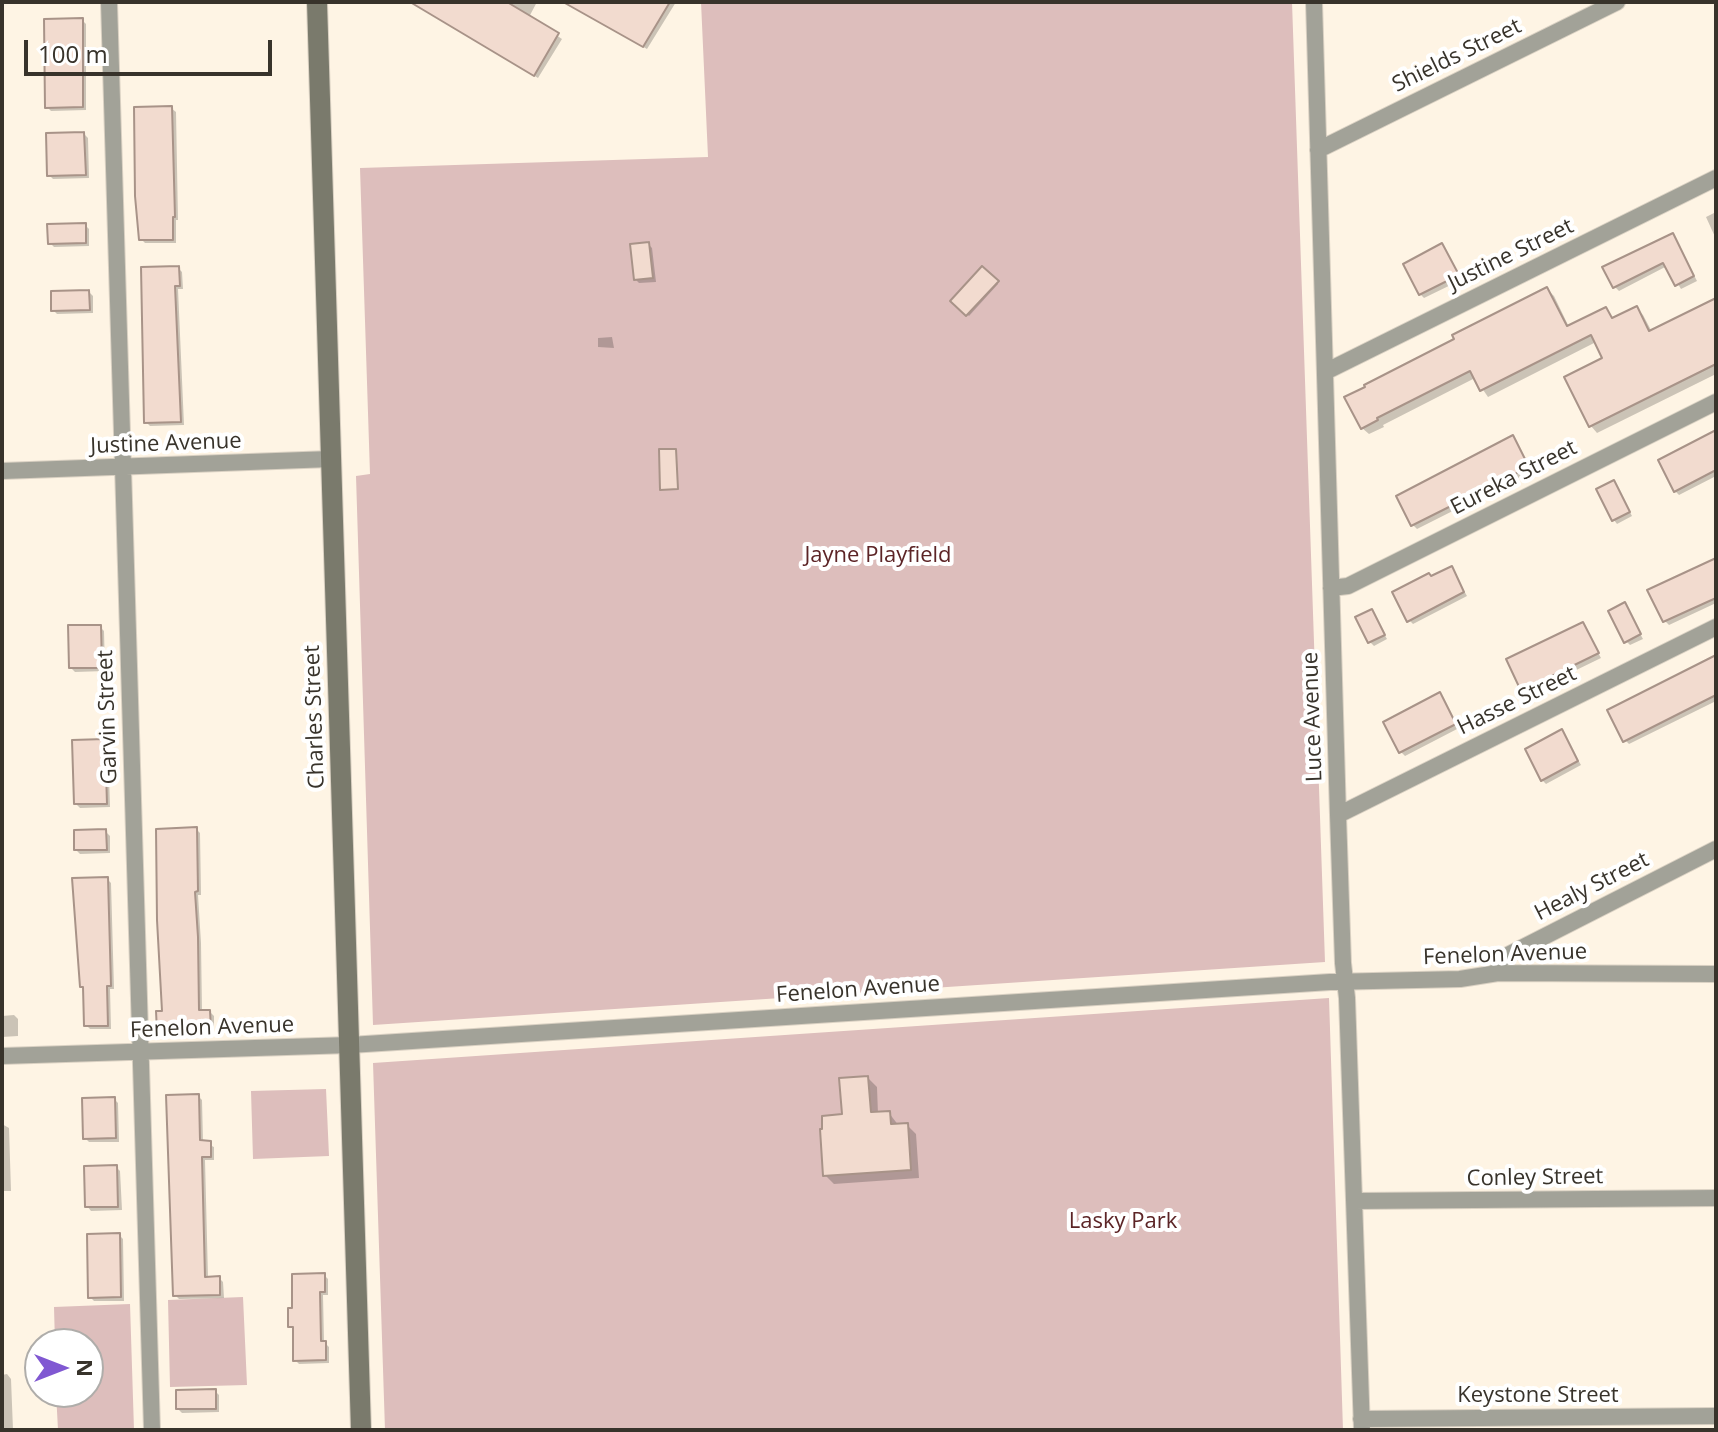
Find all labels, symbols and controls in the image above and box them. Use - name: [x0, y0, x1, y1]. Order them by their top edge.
- street label: Shields Street: [1388, 13, 1526, 99]
- scale bar: [28, 24, 276, 74]
- text: 100 m: [38, 37, 108, 70]
- street label: Justine Street: [1444, 213, 1578, 297]
- street label: Justine Avenue: [90, 428, 242, 460]
- street label: Eureka Street: [1447, 435, 1581, 521]
- park label: Jayne Playfield: [804, 543, 952, 569]
- street label: Charles Street: [299, 645, 331, 789]
- street label: Garvin Street: [92, 649, 124, 785]
- street label: Luce Avenue: [1298, 651, 1328, 783]
- street label: Hasse Street: [1453, 661, 1581, 741]
- street label: Healy Street: [1531, 847, 1653, 927]
- street label: Fenelon Avenue: [1423, 939, 1587, 971]
- street label: Fenelon Avenue: [775, 971, 941, 1009]
- street label: Fenelon Avenue: [130, 1012, 294, 1044]
- street label: Conley Street: [1466, 1164, 1604, 1192]
- park label: Lasky Park: [1069, 1209, 1177, 1235]
- north arrow: [24, 1328, 104, 1408]
- text: N: [71, 1359, 101, 1377]
- street label: Keystone Street: [1457, 1383, 1619, 1409]

